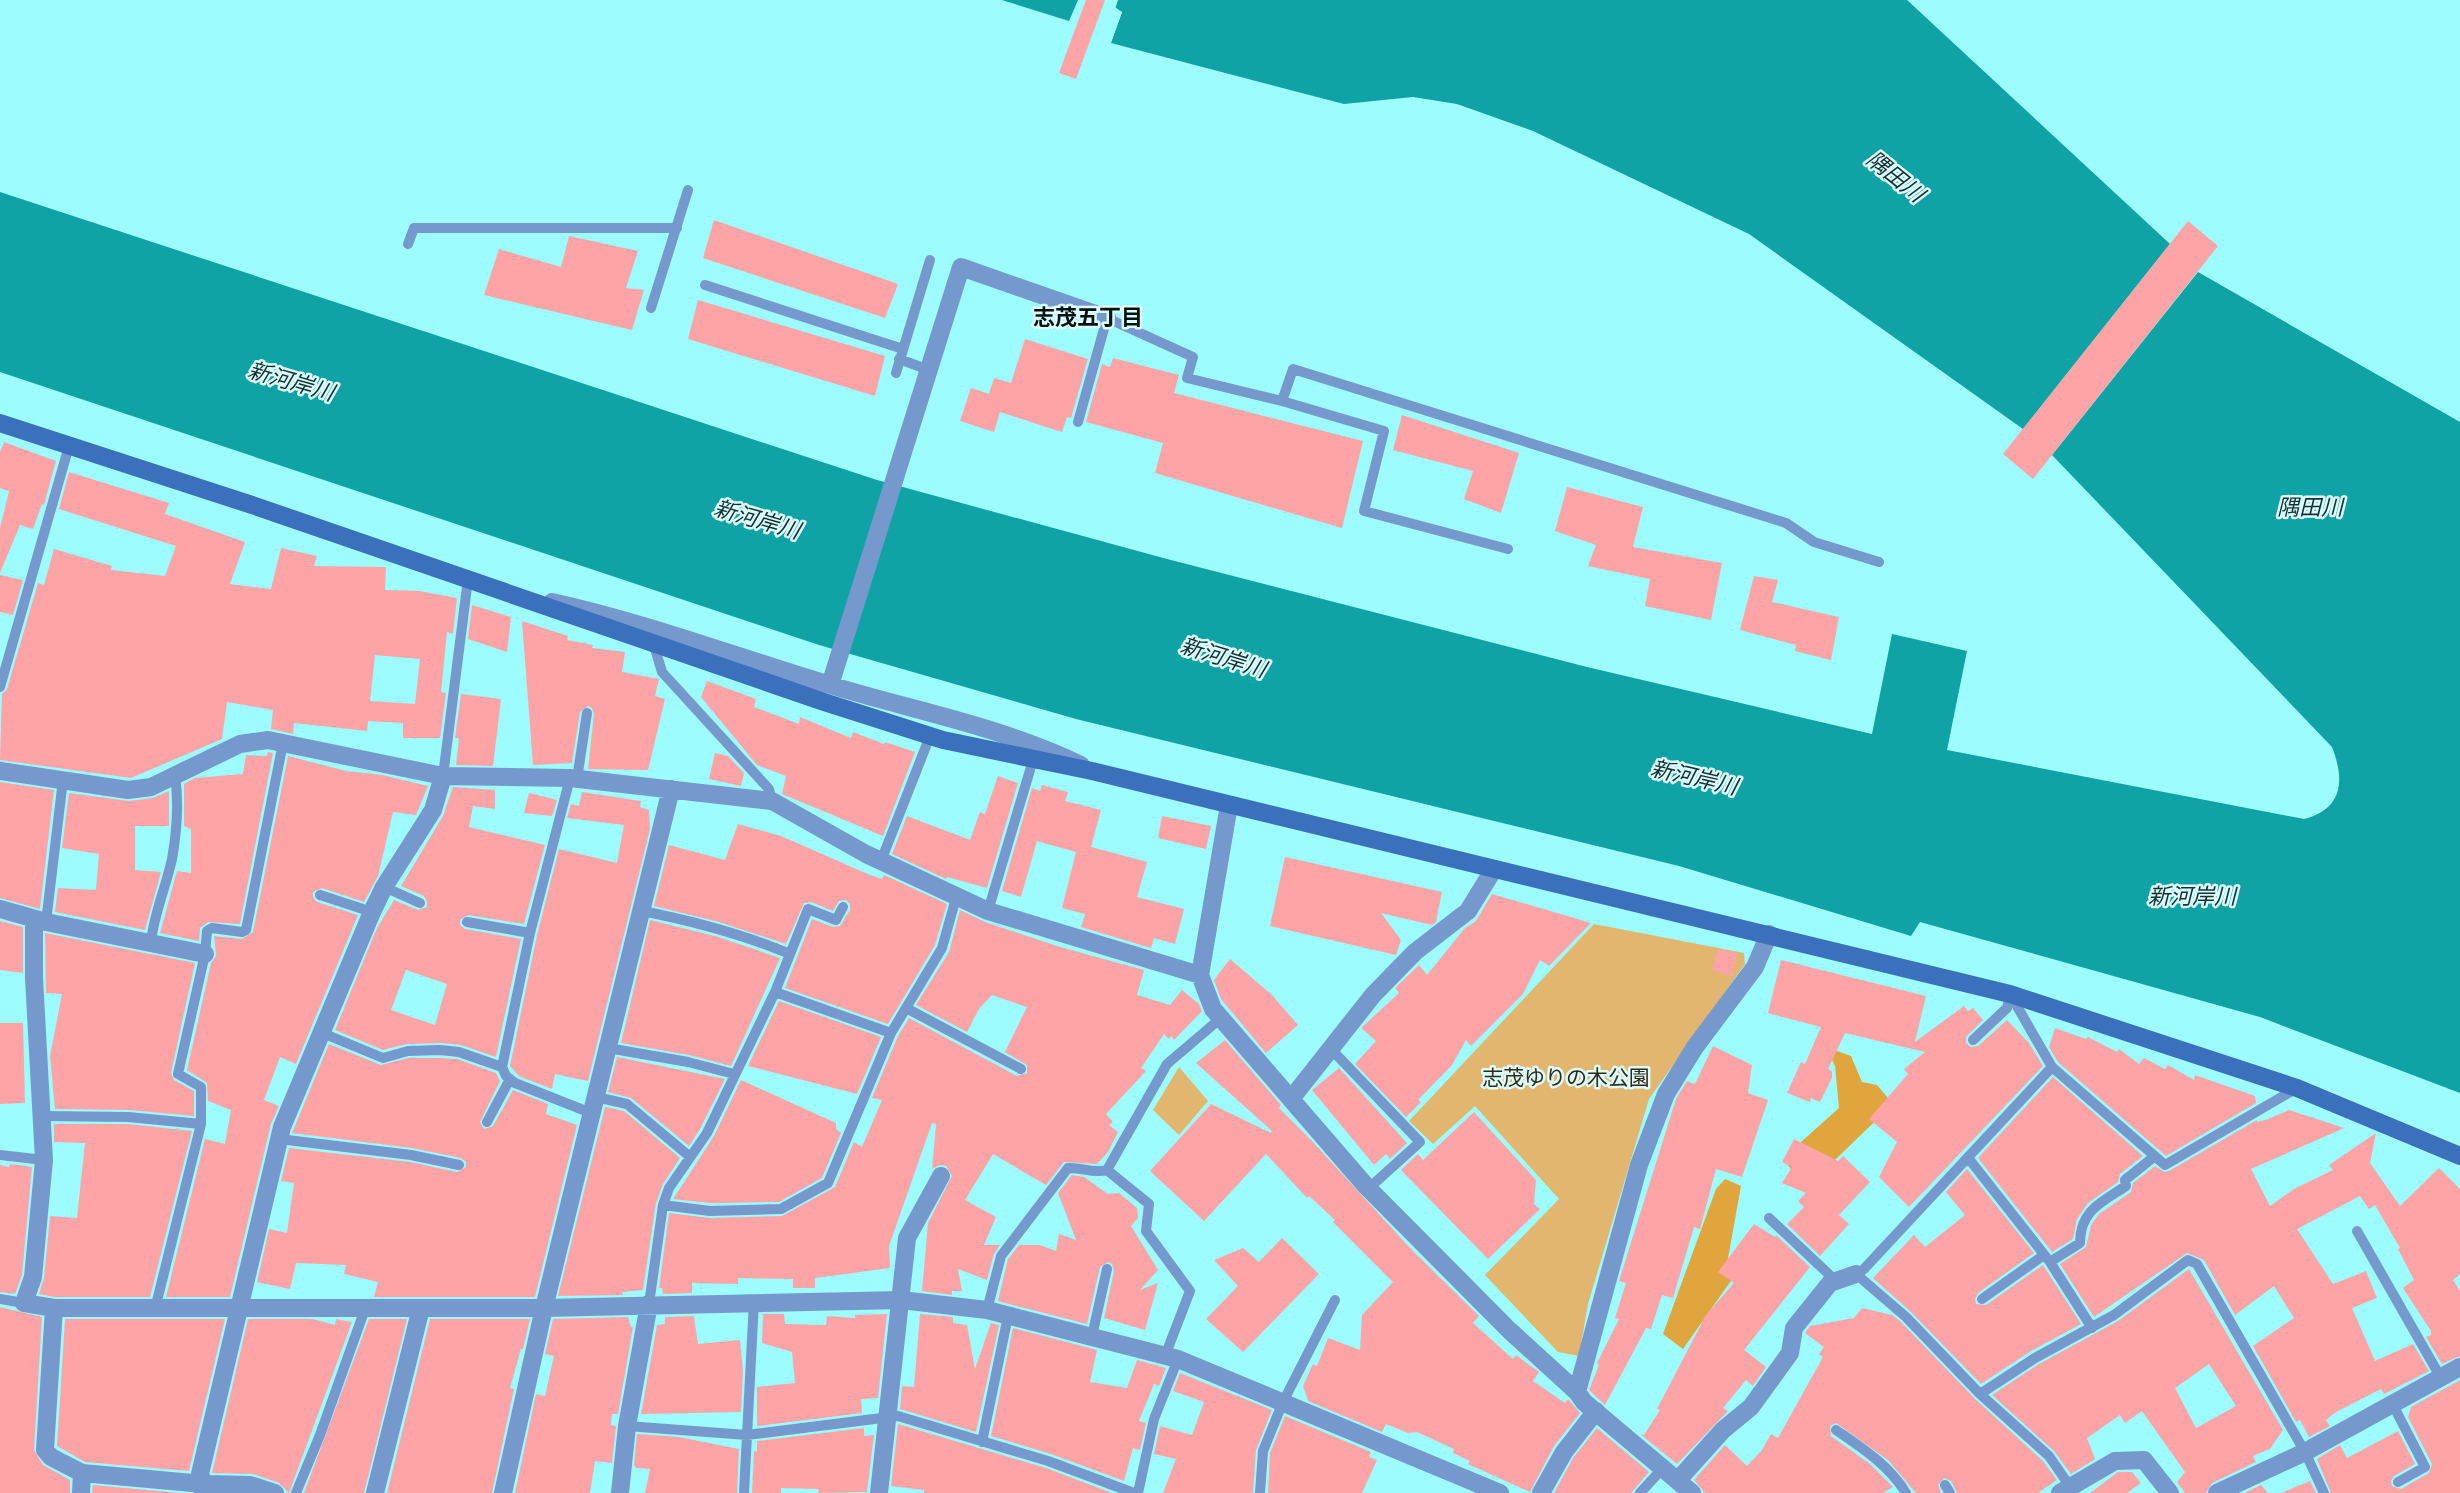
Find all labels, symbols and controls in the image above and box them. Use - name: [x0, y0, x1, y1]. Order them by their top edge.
- water label: 隅田川: [1859, 144, 1932, 211]
- district label: 志茂五丁目: [1033, 302, 1143, 334]
- water label: 新河岸川: [244, 354, 340, 410]
- water label: 新河岸川: [710, 492, 806, 548]
- water label: 隅田川: [2277, 492, 2345, 524]
- water label: 新河岸川: [1176, 630, 1272, 687]
- water label: 新河岸川: [1648, 753, 1742, 804]
- water label: 新河岸川: [2148, 881, 2238, 913]
- park label: 志茂ゆりの木公園: [1482, 1063, 1650, 1093]

